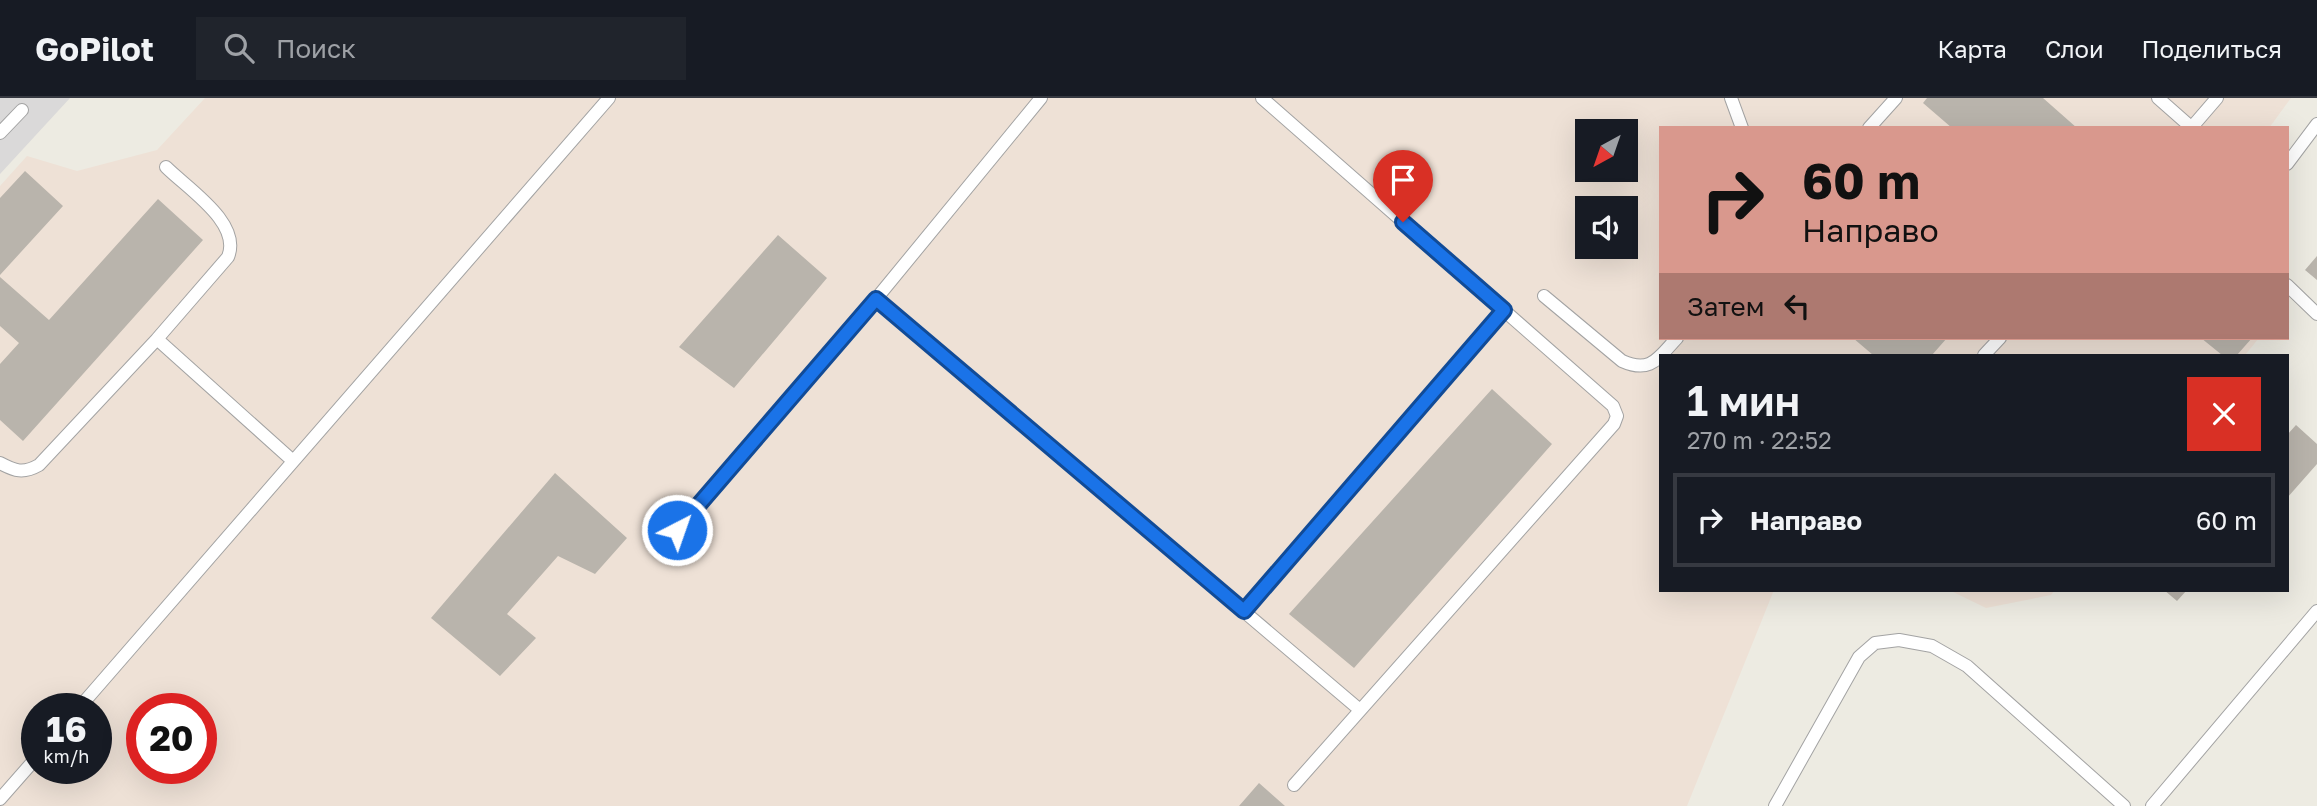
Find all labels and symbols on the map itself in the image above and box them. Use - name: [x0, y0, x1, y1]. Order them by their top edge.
- north arrow: [1575, 119, 1638, 182]
- pin: [1373, 150, 1433, 222]
- position arrow: [640, 493, 714, 567]
- speed limit sign: 20: [126, 693, 217, 784]

